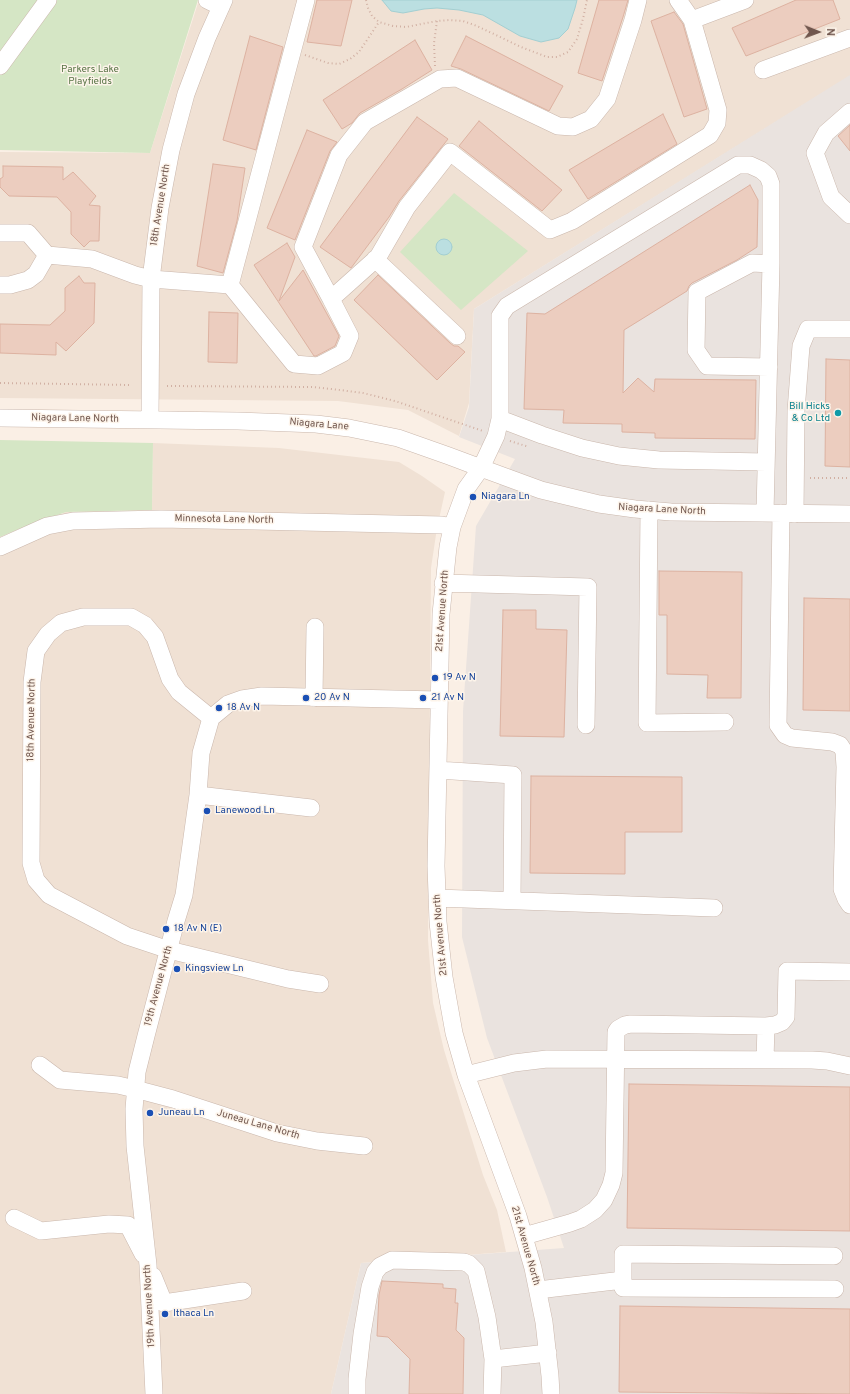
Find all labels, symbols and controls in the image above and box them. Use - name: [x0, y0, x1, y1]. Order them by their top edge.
- north arrow: [798, 12, 838, 52]
- text: N: [823, 28, 837, 36]
- park label: Parkers Lake Playfields: [61, 64, 119, 88]
- street label: 18th Avenue North: [149, 163, 173, 247]
- place label: Bill Hicks & Co Ltd: [789, 401, 830, 424]
- marker: Bill Hicks & Co Ltd: [833, 408, 843, 418]
- street label: Niagara Lane North: [31, 412, 119, 426]
- street label: Niagara Lane: [289, 416, 349, 434]
- place label: Niagara Ln: [481, 491, 530, 503]
- marker: Niagara Ln: [468, 492, 478, 502]
- street label: Niagara Lane North: [618, 502, 706, 518]
- street label: Minnesota Lane North: [174, 513, 274, 527]
- street label: 21st Avenue North: [434, 570, 452, 652]
- place label: 19 Av N: [443, 672, 476, 684]
- marker: 19 Av N: [430, 673, 440, 683]
- street label: 18th Avenue North: [25, 678, 39, 762]
- place label: 20 Av N: [314, 692, 350, 704]
- place label: 21 Av N: [431, 692, 464, 704]
- marker: 20 Av N: [301, 693, 311, 703]
- marker: 21 Av N: [418, 693, 428, 703]
- place label: 18 Av N: [227, 702, 260, 714]
- marker: 18 Av N: [214, 703, 224, 713]
- place label: Lanewood Ln: [215, 805, 275, 817]
- marker: Lanewood Ln: [202, 806, 212, 816]
- street label: 21st Avenue North: [431, 894, 451, 976]
- place label: 18 Av N (E): [174, 923, 222, 935]
- marker: 18 Av N (E): [161, 924, 171, 934]
- street label: 19th Avenue North: [142, 944, 176, 1028]
- place label: Kingsview Ln: [185, 963, 244, 975]
- marker: Kingsview Ln: [172, 964, 182, 974]
- place label: Juneau Ln: [158, 1107, 205, 1119]
- street label: Juneau Lane North: [215, 1107, 301, 1143]
- marker: Juneau Ln: [145, 1108, 155, 1118]
- street label: 21st Avenue North: [508, 1205, 542, 1287]
- street label: 19th Avenue North: [142, 1264, 158, 1348]
- place label: Ithaca Ln: [173, 1308, 214, 1320]
- marker: Ithaca Ln: [160, 1309, 170, 1319]

